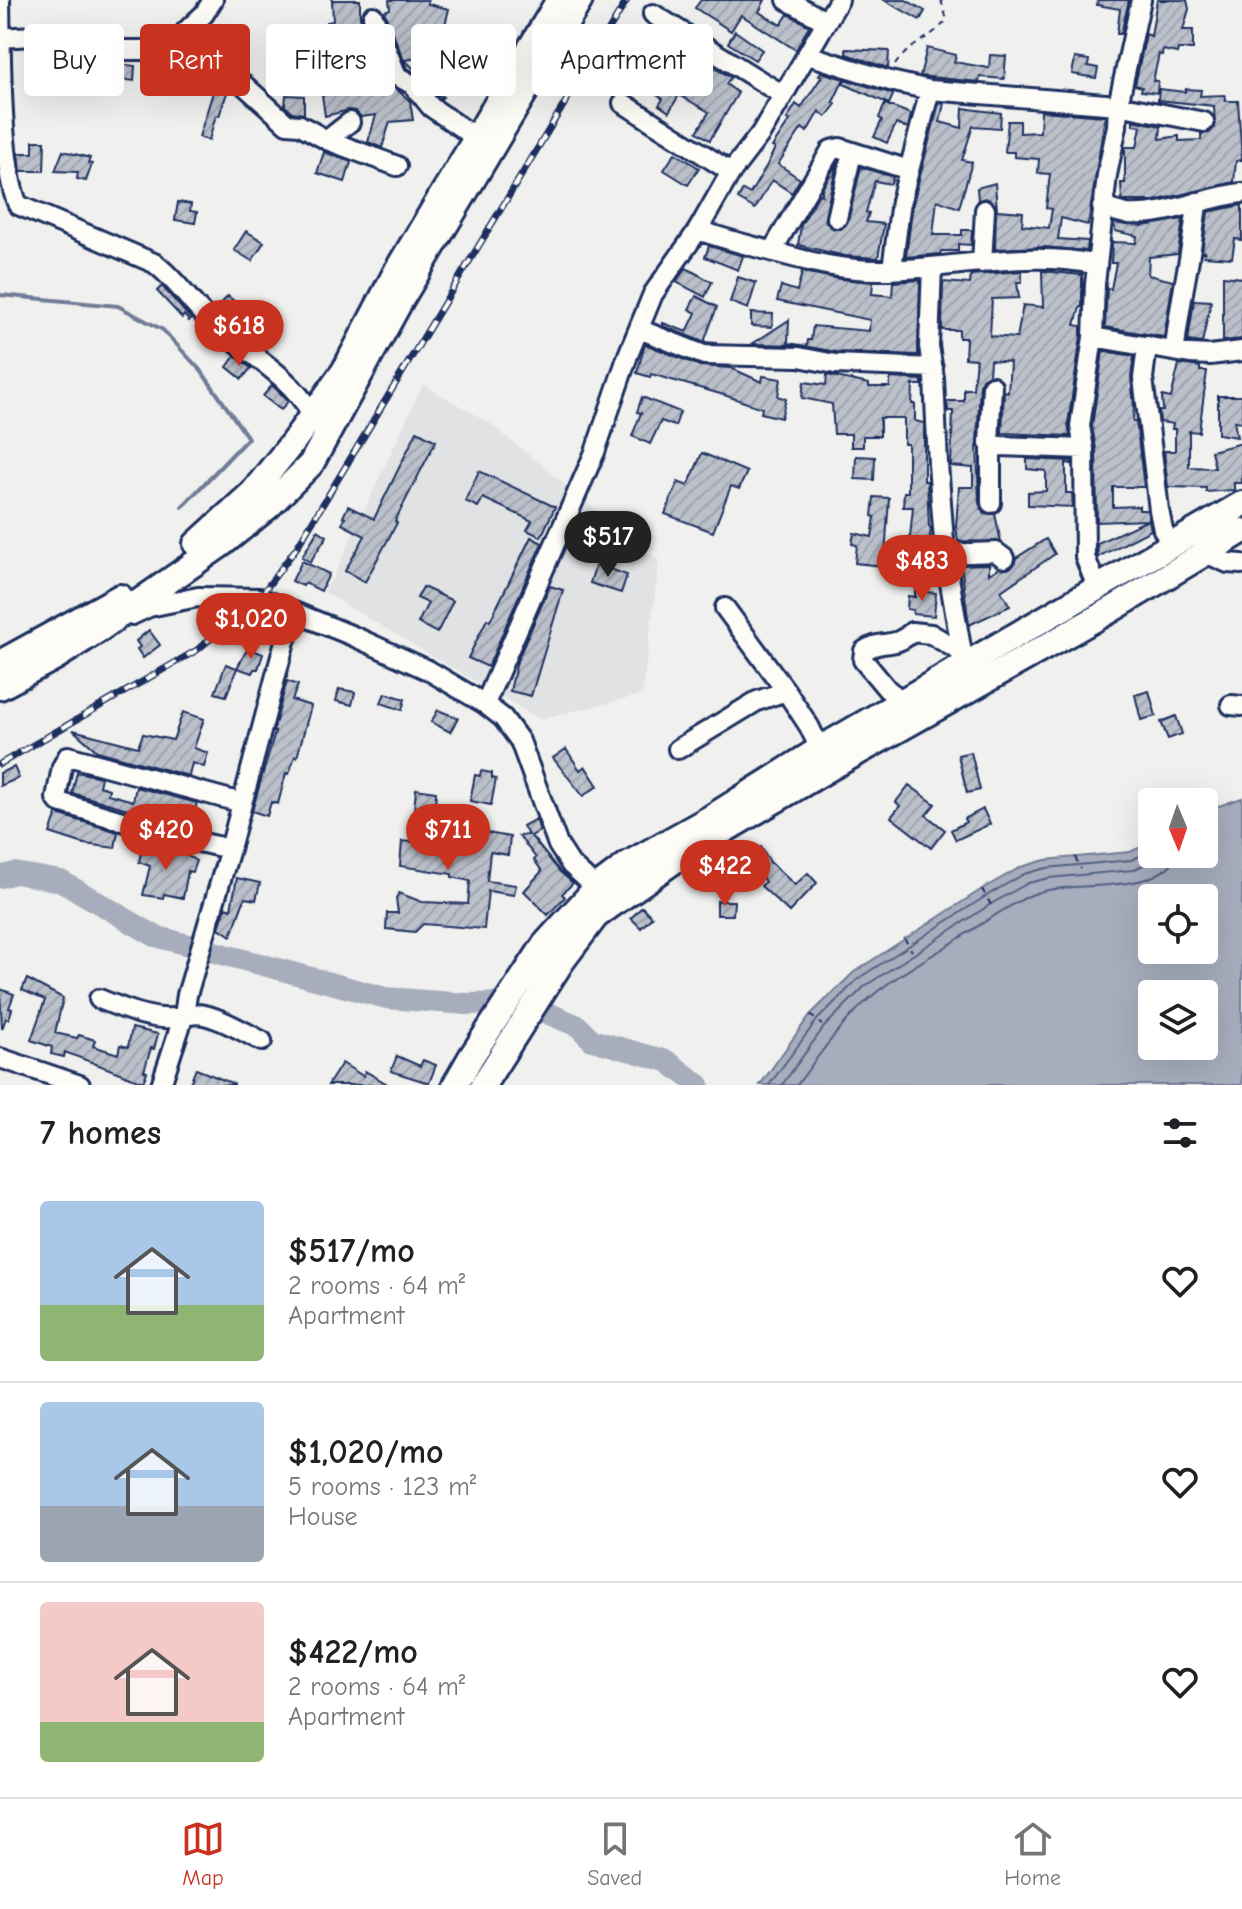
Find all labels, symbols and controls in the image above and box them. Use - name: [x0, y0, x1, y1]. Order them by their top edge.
- chip: Buy: [24, 24, 124, 96]
- chip: Rent: [140, 24, 250, 96]
- chip: Filters: [266, 24, 395, 96]
- chip: New: [411, 24, 516, 96]
- chip: Apartment: [532, 24, 713, 96]
- pin: $618: [192, 300, 286, 368]
- text: $618: [213, 311, 265, 341]
- pin: $517: [561, 511, 655, 579]
- text: $517: [582, 522, 634, 552]
- pin: $483: [875, 535, 969, 603]
- text: $483: [895, 546, 949, 576]
- pin: $1,020: [186, 593, 316, 661]
- text: $1,020: [214, 604, 288, 634]
- north arrow: [1138, 788, 1218, 868]
- map controls: [1138, 788, 1218, 1060]
- pin: $420: [119, 804, 213, 872]
- pin: $711: [401, 804, 495, 872]
- text: $420: [138, 815, 194, 845]
- text: $711: [424, 815, 472, 845]
- pin: $422: [678, 840, 772, 908]
- text: $422: [698, 851, 752, 881]
- button: locate: [1138, 884, 1218, 964]
- button: layers: [1138, 980, 1218, 1060]
- icon: filters: [1158, 1111, 1202, 1155]
- text: 7 homes: [40, 1113, 161, 1153]
- text: $517/mo: [288, 1231, 415, 1271]
- icon: home: [104, 1233, 200, 1329]
- icon: heart: [1158, 1259, 1202, 1303]
- text: 2 rooms · 64 m²: [288, 1271, 465, 1301]
- text: Apartment: [288, 1301, 404, 1331]
- text: $1,020/mo: [288, 1432, 444, 1472]
- icon: home: [104, 1434, 200, 1530]
- icon: heart: [1158, 1460, 1202, 1504]
- text: 5 rooms · 123 m²: [288, 1472, 476, 1502]
- text: House: [288, 1502, 358, 1532]
- text: $422/mo: [288, 1632, 418, 1672]
- icon: home: [104, 1634, 200, 1730]
- icon: heart: [1158, 1660, 1202, 1704]
- text: 2 rooms · 64 m²: [288, 1672, 465, 1702]
- text: Apartment: [288, 1702, 404, 1732]
- tab: Map: [181, 1817, 225, 1891]
- tab: Saved: [587, 1817, 642, 1891]
- tab: Home: [1004, 1817, 1061, 1891]

